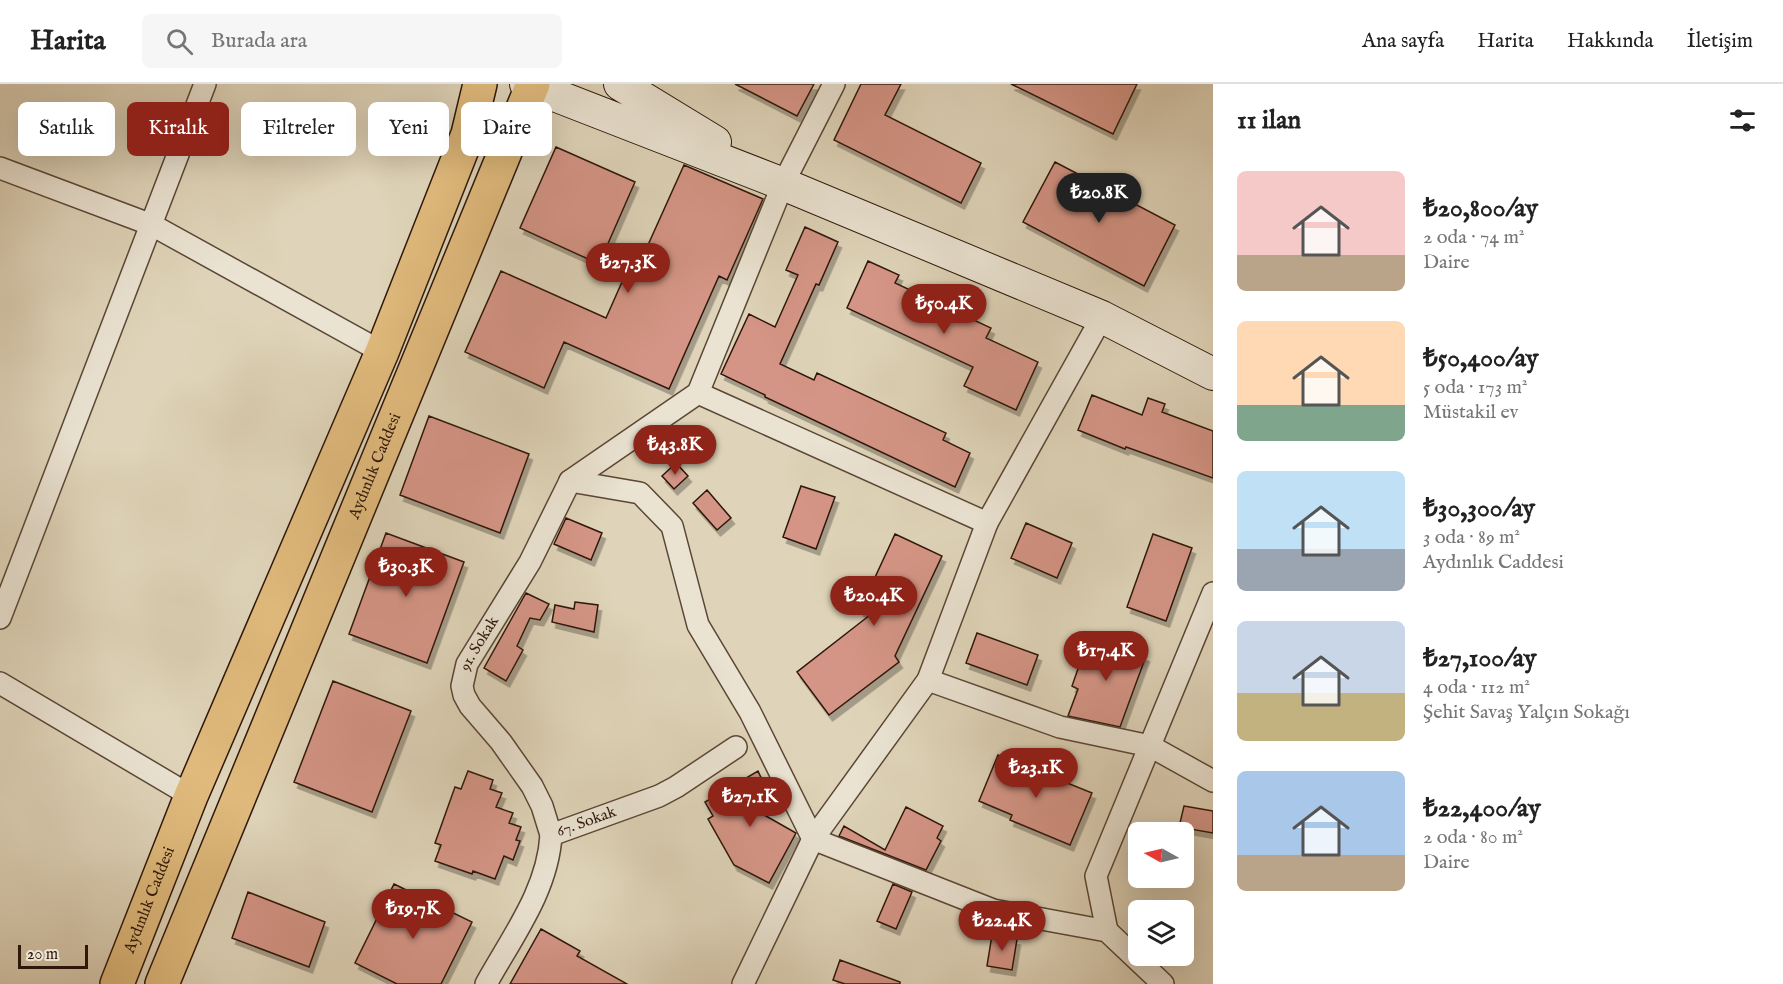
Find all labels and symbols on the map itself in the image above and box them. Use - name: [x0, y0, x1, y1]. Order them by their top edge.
- pin: ₺20.8K: [1050, 173, 1148, 224]
- pin: ₺27.3K: [579, 243, 677, 294]
- pin: ₺50.4K: [895, 284, 993, 335]
- street label: Aydınlık Caddesi: [344, 410, 406, 523]
- pin: ₺43.8K: [626, 425, 724, 476]
- pin: ₺30.3K: [357, 547, 455, 598]
- pin: ₺20.4K: [825, 576, 923, 627]
- street label: 91. Sokak: [456, 612, 504, 674]
- pin: ₺17.4K: [1057, 631, 1155, 682]
- pin: ₺23.1K: [987, 748, 1085, 799]
- pin: ₺27.1K: [701, 777, 799, 828]
- street label: 67. Sokak: [554, 802, 620, 842]
- north arrow: [1128, 822, 1194, 888]
- street label: Aydınlık Caddesi: [120, 844, 180, 957]
- pin: ₺19.7K: [364, 889, 462, 940]
- pin: ₺22.4K: [953, 901, 1051, 952]
- scale bar: [18, 942, 88, 970]

